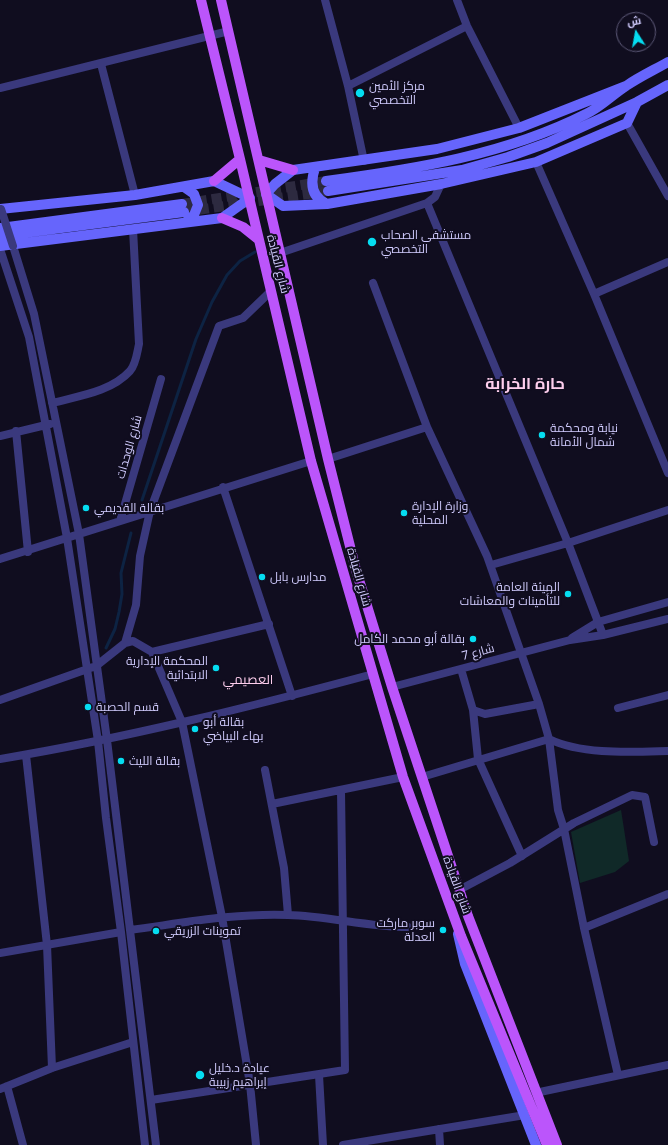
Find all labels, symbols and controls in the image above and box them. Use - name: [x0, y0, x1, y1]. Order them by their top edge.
- north arrow: [616, 12, 656, 52]
- text: ش: [626, 13, 642, 28]
- place label: مركز الأمين التخصصي: [369, 79, 425, 107]
- marker: مركز الأمين التخصصي: [354, 87, 366, 99]
- place label: مستشفى الصحاب التخصصي: [381, 228, 471, 256]
- street label: شارع القيادة: [264, 233, 292, 295]
- marker: مستشفى الصحاب التخصصي: [366, 236, 378, 248]
- district label: حارة الخرابة: [485, 374, 565, 394]
- street label: شارع الوحدات: [113, 414, 145, 480]
- place label: نيابة ومحكمة شمال الأمانة: [550, 421, 618, 449]
- marker: نيابة ومحكمة شمال الأمانة: [537, 430, 547, 440]
- place label: وزارة الإدارة المحلية: [412, 499, 468, 527]
- place label: بقالة القديمي: [94, 501, 164, 515]
- marker: بقالة القديمي: [81, 503, 91, 513]
- marker: وزارة الإدارة المحلية: [399, 508, 409, 518]
- street label: شارع القيادة: [344, 546, 374, 608]
- place label: مدارس بابل: [270, 570, 326, 584]
- marker: مدارس بابل: [257, 572, 267, 582]
- place label: الهيئة العامة للتأمينات والمعاشات: [460, 580, 560, 608]
- marker: الهيئة العامة للتأمينات والمعاشات: [563, 589, 573, 599]
- place label: بقالة أبو محمد الكامل: [354, 632, 465, 646]
- marker: بقالة أبو محمد الكامل: [468, 634, 478, 644]
- street label: شارع 7: [460, 641, 496, 663]
- place label: المحكمة الإدارية الابتدائية: [126, 654, 208, 682]
- marker: المحكمة الإدارية الابتدائية: [211, 663, 221, 673]
- district label: العصيمي: [223, 672, 273, 688]
- place label: قسم الحصبة: [96, 700, 159, 714]
- marker: قسم الحصبة: [83, 702, 93, 712]
- place label: بقالة أبو بهاء البياضي: [203, 715, 263, 743]
- marker: بقالة أبو بهاء البياضي: [190, 724, 200, 734]
- place label: بقالة الليث: [129, 754, 180, 768]
- marker: بقالة الليث: [116, 756, 126, 766]
- street label: شارع القيادة: [440, 854, 474, 916]
- place label: سوبر ماركت العدلة: [377, 916, 435, 944]
- place label: تموينات الزريقي: [164, 924, 241, 938]
- marker: سوبر ماركت العدلة: [438, 925, 448, 935]
- marker: تموينات الزريقي: [151, 926, 161, 936]
- place label: عيادة د.خليل إبراهيم زبيبة: [209, 1061, 270, 1089]
- marker: عيادة د.خليل إبراهيم زبيبة: [194, 1069, 206, 1081]

